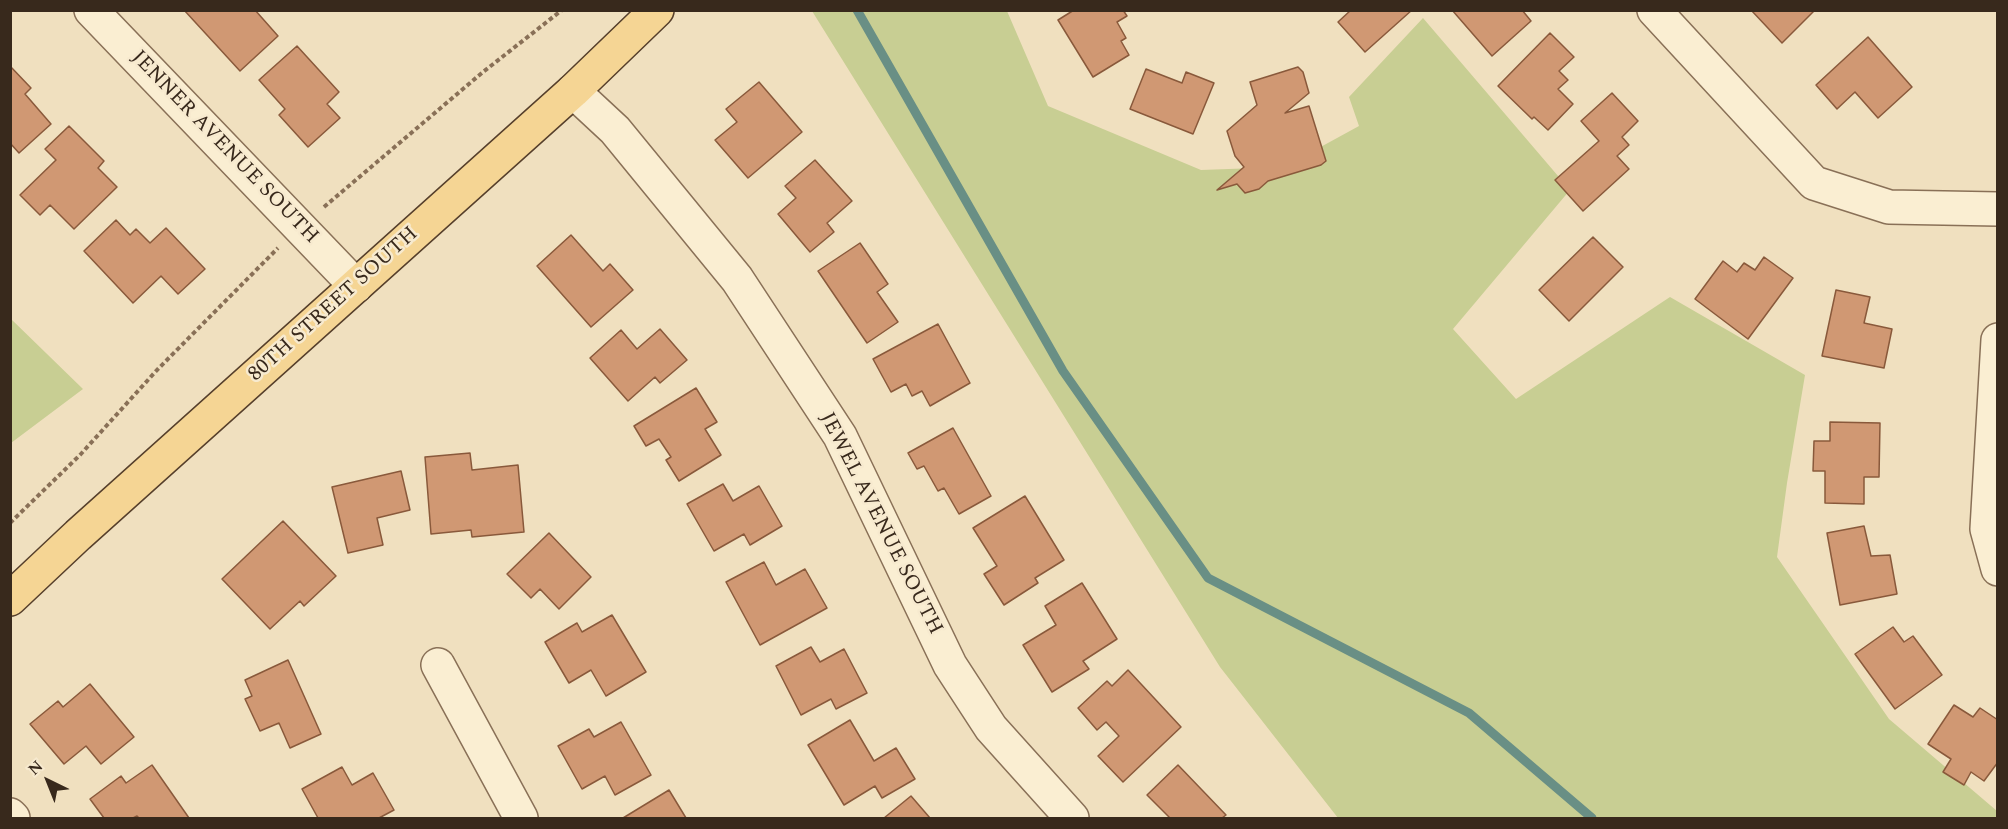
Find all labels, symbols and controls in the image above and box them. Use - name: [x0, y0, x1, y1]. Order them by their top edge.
- street label: JENNER AVENUE SOUTH: [125, 46, 323, 250]
- street label: 80TH STREET SOUTH: [244, 222, 424, 388]
- street label: JEWEL AVENUE SOUTH: [813, 409, 947, 639]
- north arrow: [18, 751, 78, 811]
- text: N: [23, 755, 49, 781]

